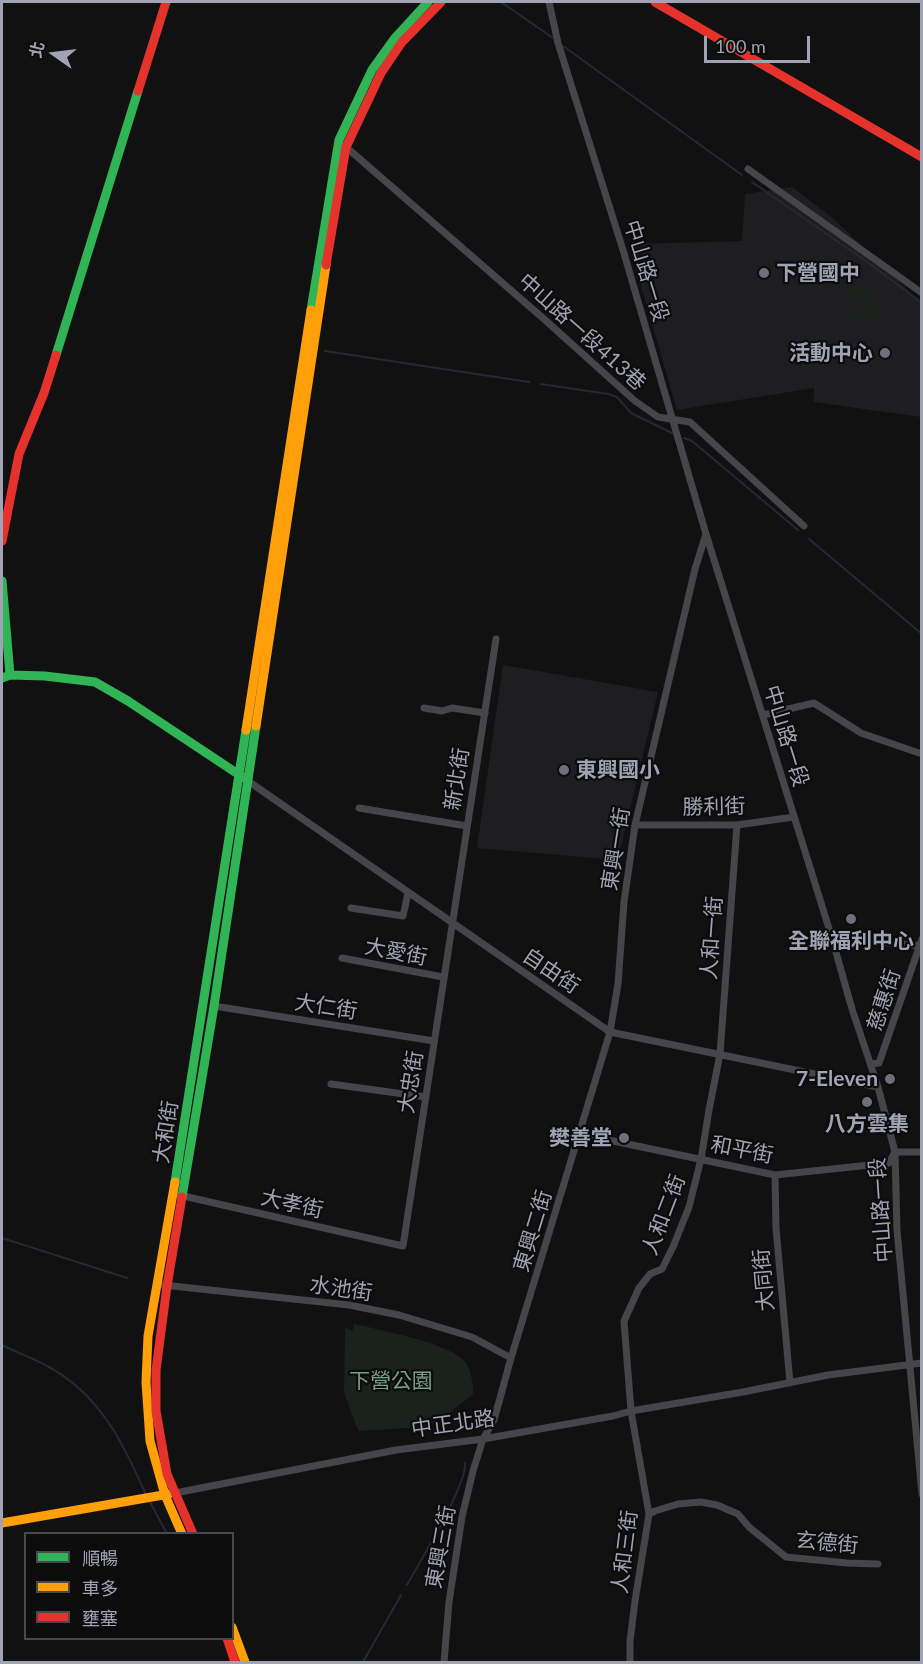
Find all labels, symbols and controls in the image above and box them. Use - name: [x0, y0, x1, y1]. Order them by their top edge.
- north arrow: [24, 24, 84, 84]
- scale bar: [707, 24, 814, 62]
- text: 100 m: [715, 35, 766, 57]
- text: 北: [25, 39, 47, 60]
- street label: 中山路一段: [619, 217, 673, 325]
- place label: 下營國中: [776, 260, 860, 286]
- marker: 下營國中: [757, 266, 771, 280]
- street label: 中山路一段413巷: [513, 268, 651, 396]
- place label: 活動中心: [789, 340, 873, 366]
- marker: 活動中心: [878, 346, 892, 360]
- street label: 中山路一段: [759, 682, 813, 790]
- street label: 新北街: [440, 746, 474, 812]
- place label: 東興國小: [576, 757, 660, 783]
- marker: 東興國小: [557, 763, 571, 777]
- street label: 勝利街: [682, 794, 746, 820]
- street label: 東興一街: [597, 806, 635, 892]
- street label: 人和一街: [697, 895, 727, 981]
- marker: 全聯福利中心: [844, 912, 858, 926]
- place label: 全聯福利中心: [788, 928, 914, 954]
- street label: 大愛街: [363, 934, 429, 970]
- street label: 自由街: [518, 943, 584, 999]
- street label: 慈惠街: [862, 966, 906, 1034]
- street label: 大仁街: [293, 990, 359, 1024]
- street label: 大忠街: [394, 1049, 428, 1115]
- place label: 7-Eleven: [796, 1066, 878, 1092]
- marker: 7-Eleven: [883, 1072, 897, 1086]
- marker: 八方雲集: [860, 1095, 874, 1109]
- street label: 大和街: [149, 1099, 183, 1165]
- place label: 八方雲集: [825, 1111, 909, 1137]
- place label: 樊善堂: [549, 1125, 612, 1151]
- marker: 樊善堂: [617, 1131, 631, 1145]
- street label: 和平街: [709, 1132, 775, 1168]
- street label: 中山路一段: [865, 1157, 897, 1263]
- street label: 人和二街: [637, 1171, 691, 1259]
- street label: 大孝街: [258, 1185, 326, 1223]
- street label: 東興二街: [509, 1187, 557, 1275]
- street label: 大同街: [749, 1248, 779, 1312]
- street label: 水池街: [308, 1272, 374, 1306]
- park label: 下營公園: [349, 1368, 433, 1394]
- street label: 中正北路: [410, 1406, 496, 1442]
- street label: 東興三街: [421, 1503, 461, 1591]
- street label: 人和三街: [607, 1509, 643, 1595]
- street label: 玄德街: [795, 1528, 859, 1558]
- legend: [24, 1532, 234, 1640]
- text: 順暢: [82, 1547, 118, 1569]
- text: 車多: [82, 1577, 118, 1599]
- text: 壅塞: [82, 1607, 118, 1629]

